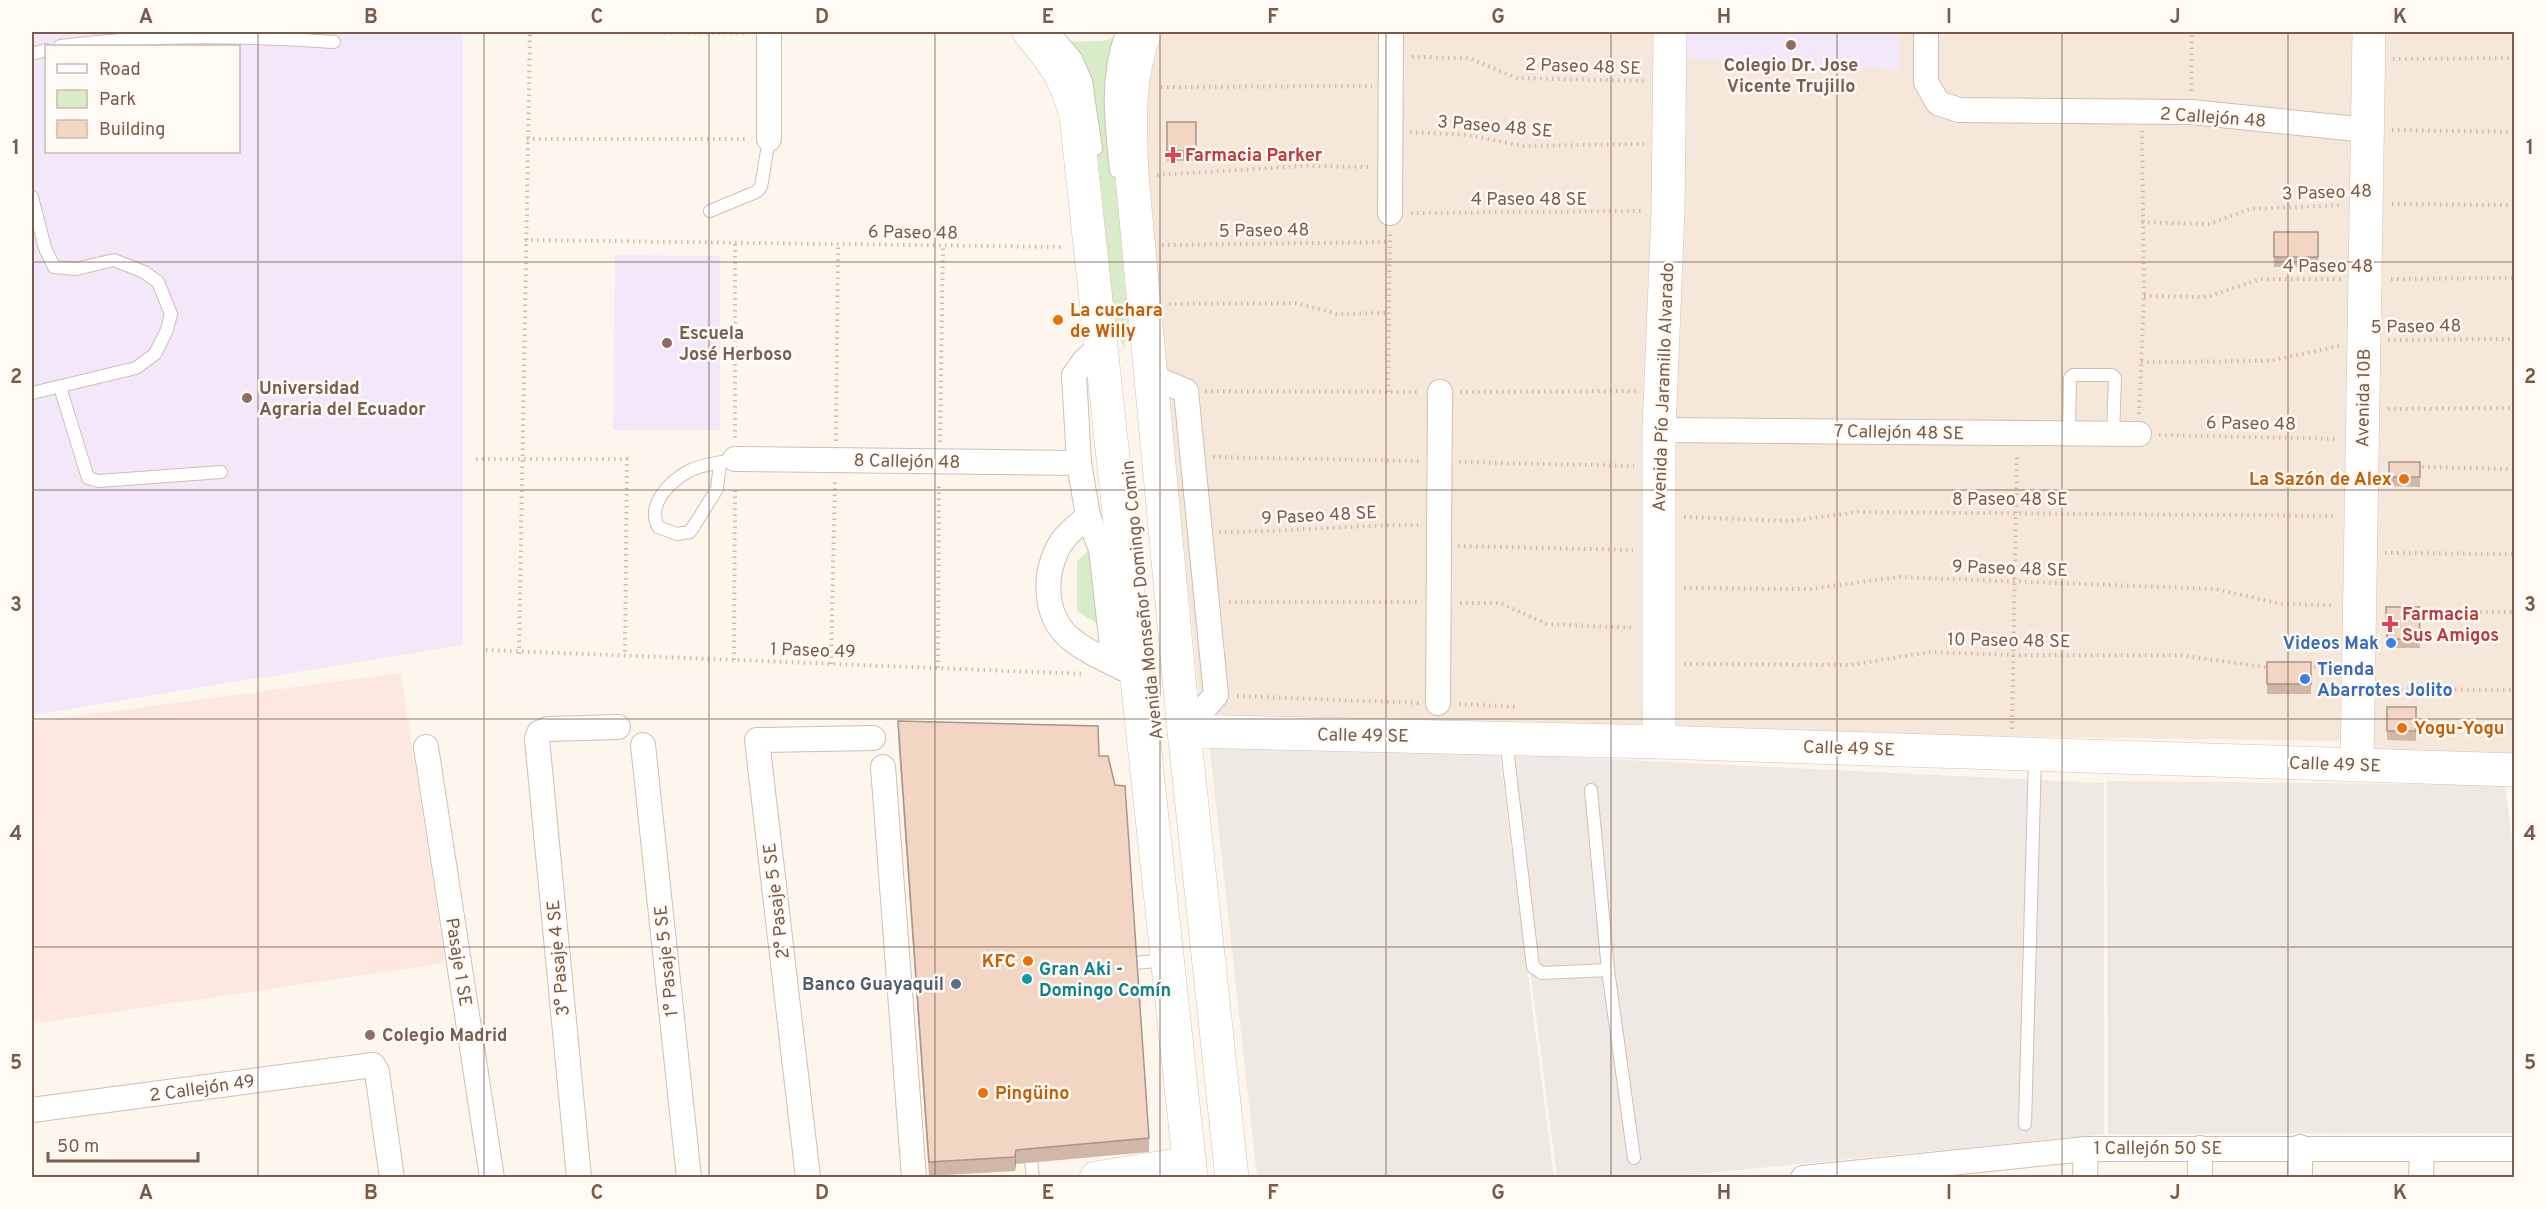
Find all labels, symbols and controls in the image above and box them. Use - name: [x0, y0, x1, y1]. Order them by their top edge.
- text: A: [139, 5, 153, 31]
- text: B: [364, 5, 378, 31]
- text: C: [591, 5, 603, 31]
- text: D: [815, 5, 829, 31]
- text: E: [1042, 5, 1054, 31]
- text: F: [1267, 5, 1279, 31]
- text: G: [1491, 5, 1505, 31]
- text: H: [1717, 5, 1731, 31]
- text: I: [1946, 5, 1952, 31]
- text: J: [2169, 5, 2181, 31]
- text: K: [2393, 5, 2407, 31]
- marker: Colegio Dr. Jose Vicente Trujillo: [1784, 38, 1798, 52]
- legend: [45, 45, 240, 153]
- street label: 2 Paseo 48 SE: [1524, 54, 1641, 81]
- place label: Colegio Dr. Jose Vicente Trujillo: [1724, 55, 1858, 99]
- text: Road: [99, 59, 141, 82]
- text: Park: [99, 89, 136, 112]
- street label: 2 Callejón 48: [2159, 103, 2267, 134]
- street label: 3 Paseo 48 SE: [1436, 111, 1554, 144]
- text: Building: [99, 119, 165, 142]
- text: 1: [12, 136, 20, 162]
- text: 1: [2526, 136, 2534, 162]
- place label: Farmacia Parker: [1185, 145, 1323, 168]
- marker: Farmacia Parker: [1166, 148, 1180, 162]
- street label: 3 Paseo 48: [2282, 180, 2373, 207]
- street label: 4 Paseo 48 SE: [1471, 189, 1587, 212]
- street label: 5 Paseo 48: [1219, 219, 1310, 244]
- street label: 6 Paseo 48: [868, 221, 958, 246]
- street label: 4 Paseo 48: [2283, 256, 2373, 279]
- street label: Avenida Pío Jaramillo Alvarado: [1649, 262, 1680, 512]
- place label: La cuchara de Willy: [1070, 300, 1163, 344]
- marker: La cuchara de Willy: [1051, 313, 1065, 327]
- street label: 5 Paseo 48: [2371, 315, 2462, 340]
- place label: Escuela José Herboso: [679, 323, 792, 367]
- marker: Escuela José Herboso: [660, 336, 674, 350]
- street label: Avenida 10B: [2352, 348, 2377, 448]
- text: 2: [10, 365, 22, 391]
- text: 2: [2524, 365, 2536, 391]
- place label: Universidad Agraria del Ecuador: [259, 378, 426, 422]
- marker: Universidad Agraria del Ecuador: [240, 391, 254, 405]
- street label: 6 Paseo 48: [2206, 412, 2296, 437]
- street label: 7 Callejón 48 SE: [1834, 421, 1964, 446]
- street label: 8 Callejón 48: [853, 450, 960, 475]
- street label: Avenida Monseñor Domingo Comin: [1117, 459, 1170, 741]
- place label: La Sazón de Alex: [2249, 469, 2392, 492]
- marker: La Sazón de Alex: [2397, 472, 2411, 486]
- street label: 8 Paseo 48 SE: [1952, 489, 2068, 512]
- street label: 9 Paseo 48 SE: [1261, 502, 1378, 531]
- street label: 9 Paseo 48 SE: [1952, 556, 2068, 583]
- text: 3: [10, 593, 22, 619]
- text: 3: [2524, 593, 2536, 619]
- place label: Farmacia Sus Amigos: [2402, 604, 2499, 648]
- marker: Farmacia Sus Amigos: [2383, 617, 2397, 631]
- street label: 10 Paseo 48 SE: [1947, 629, 2071, 654]
- place label: Videos Mak: [2283, 633, 2379, 656]
- marker: Videos Mak: [2384, 636, 2398, 650]
- street label: 1 Paseo 49: [770, 639, 856, 664]
- place label: Tienda Abarrotes Jolito: [2317, 659, 2453, 703]
- marker: Tienda Abarrotes Jolito: [2298, 672, 2312, 686]
- place label: Yogu-Yogu: [2414, 718, 2505, 741]
- marker: Yogu-Yogu: [2395, 721, 2409, 735]
- street label: Calle 49 SE: [1317, 724, 1409, 749]
- street label: Calle 49 SE: [1803, 736, 1895, 763]
- street label: Calle 49 SE: [2289, 752, 2381, 779]
- text: 4: [10, 822, 22, 848]
- text: 4: [2524, 822, 2536, 848]
- street label: 2° Pasaje 5 SE: [759, 841, 796, 960]
- street label: 3° Pasaje 4 SE: [543, 899, 576, 1017]
- street label: 1° Pasaje 5 SE: [650, 904, 685, 1018]
- street label: Pasaje 1 SE: [439, 916, 476, 1008]
- place label: KFC: [982, 951, 1016, 974]
- marker: KFC: [1021, 954, 1035, 968]
- place label: Gran Aki - Domingo Comín: [1039, 959, 1171, 1003]
- marker: Gran Aki - Domingo Comín: [1020, 972, 1034, 986]
- place label: Banco Guayaquil: [802, 974, 944, 997]
- marker: Banco Guayaquil: [949, 977, 963, 991]
- place label: Colegio Madrid: [382, 1025, 507, 1048]
- marker: Colegio Madrid: [363, 1028, 377, 1042]
- text: 5: [10, 1051, 22, 1077]
- text: 5: [2524, 1051, 2536, 1077]
- street label: 2 Callejón 49: [148, 1071, 256, 1108]
- place label: Pingüino: [995, 1083, 1069, 1106]
- marker: Pingüino: [976, 1086, 990, 1100]
- scale bar: [48, 1125, 198, 1163]
- text: 50 m: [57, 1136, 99, 1159]
- street label: 1 Callejón 50 SE: [2094, 1138, 2222, 1161]
- text: A: [139, 1181, 153, 1207]
- text: B: [364, 1181, 378, 1207]
- text: C: [591, 1181, 603, 1207]
- text: D: [815, 1181, 829, 1207]
- text: E: [1042, 1181, 1054, 1207]
- text: F: [1267, 1181, 1279, 1207]
- text: G: [1491, 1181, 1505, 1207]
- text: H: [1717, 1181, 1731, 1207]
- text: I: [1946, 1181, 1952, 1207]
- text: J: [2169, 1181, 2181, 1207]
- text: K: [2393, 1181, 2407, 1207]

